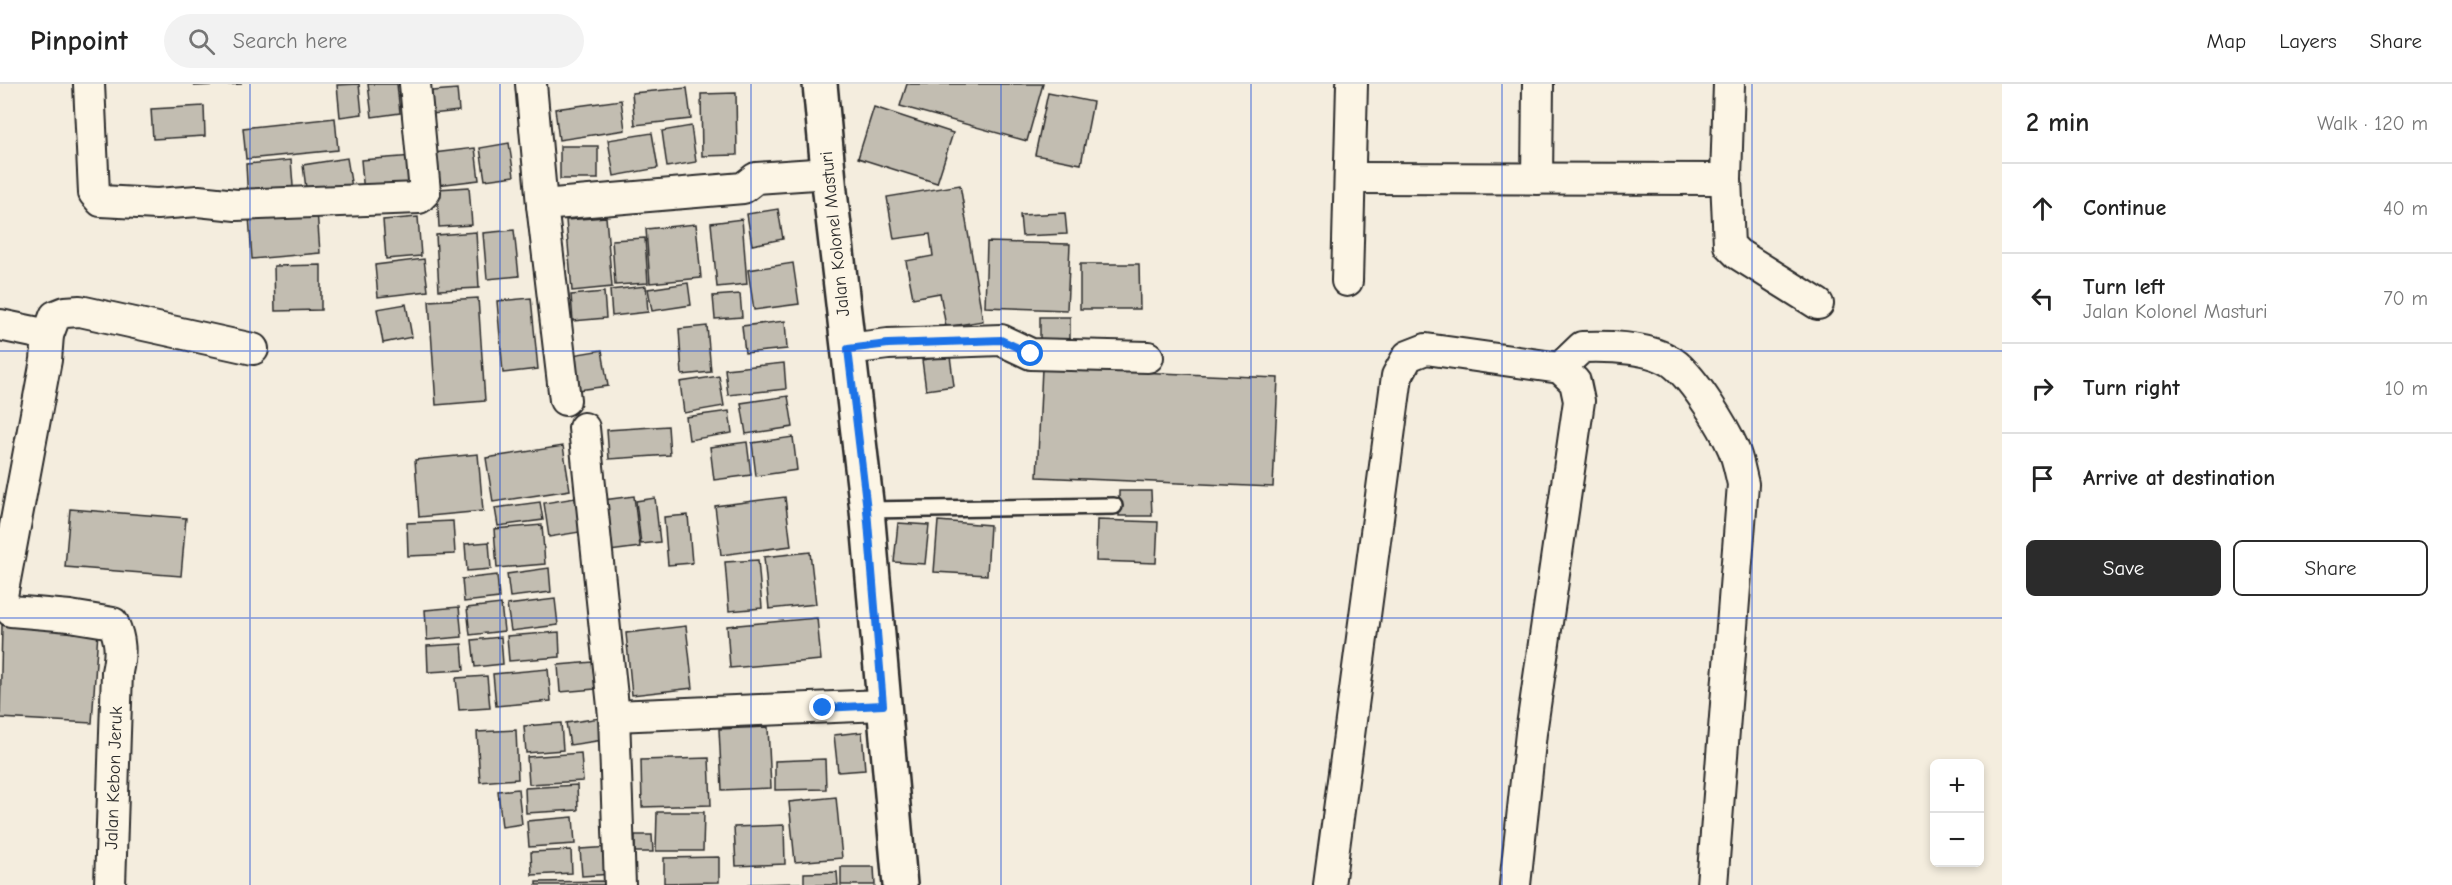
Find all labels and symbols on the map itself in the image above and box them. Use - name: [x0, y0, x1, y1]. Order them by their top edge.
- street label: Jalan Kolonel Masturi: [816, 150, 854, 318]
- route start: [1017, 340, 1043, 366]
- route end: [809, 694, 835, 720]
- street label: Jalan Kebon Jeruk: [101, 706, 127, 850]

